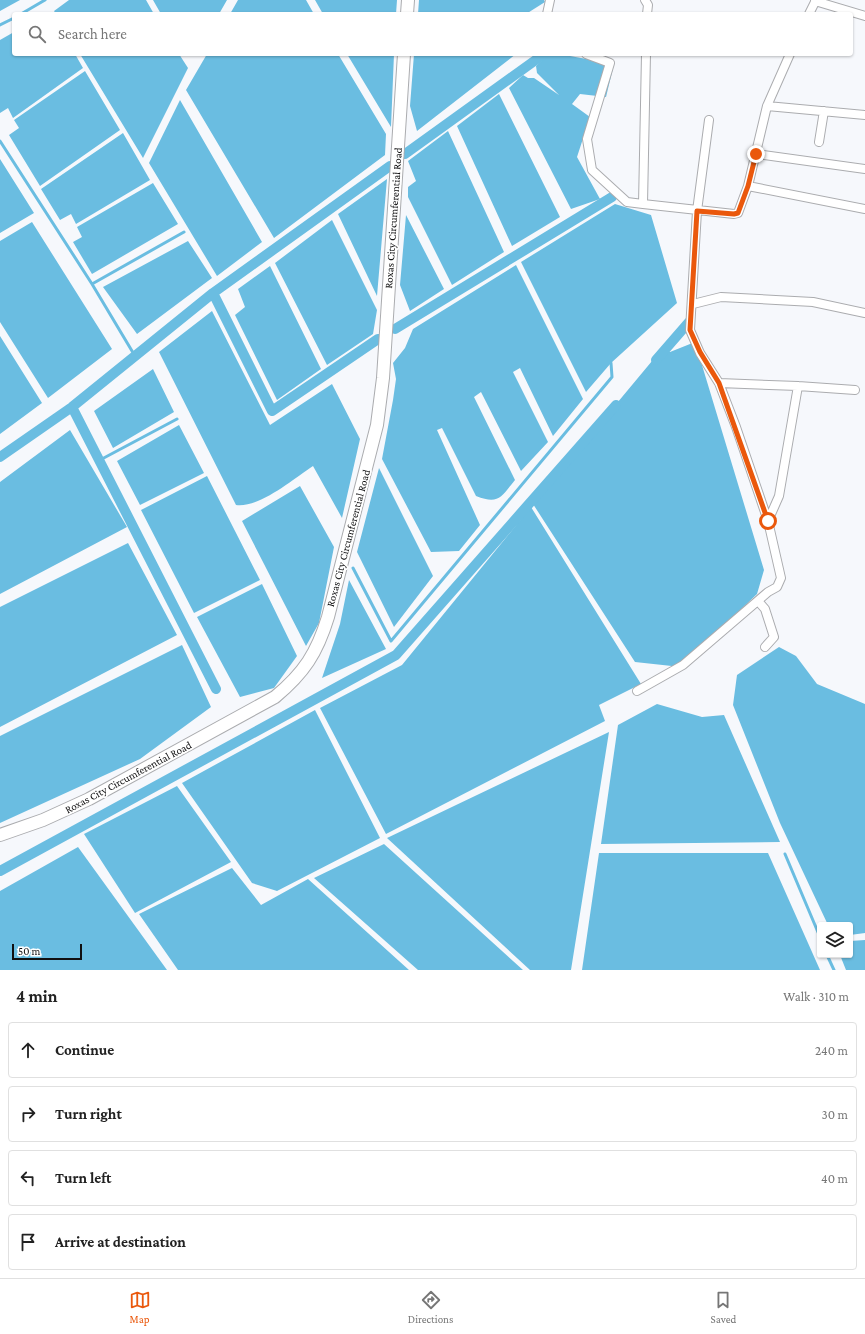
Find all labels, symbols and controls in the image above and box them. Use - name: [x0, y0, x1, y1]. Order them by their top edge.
- search box: [12, 12, 853, 56]
- icon: search: [26, 23, 48, 45]
- text: Search here: [58, 26, 127, 42]
- route end: [747, 145, 765, 163]
- street label: Roxas City Circumferential Road: [382, 147, 405, 289]
- street label: Roxas City Circumferential Road: [324, 468, 373, 608]
- route start: [759, 512, 777, 530]
- street label: Roxas City Circumferential Road: [63, 738, 194, 816]
- map controls: [817, 922, 853, 958]
- button: layers: [817, 922, 853, 958]
- scale bar: [12, 942, 82, 961]
- text: 50 m: [18, 945, 40, 957]
- text: 4 min: [16, 987, 58, 1006]
- text: Walk · 310 m: [783, 989, 849, 1004]
- icon: ahead: [17, 1039, 39, 1061]
- text: Continue: [55, 1042, 114, 1058]
- text: 240 m: [815, 1043, 848, 1058]
- icon: right: [17, 1103, 39, 1125]
- text: Turn right: [55, 1106, 122, 1122]
- text: 30 m: [822, 1107, 848, 1122]
- icon: left: [17, 1167, 39, 1189]
- text: Turn left: [55, 1170, 111, 1186]
- text: 40 m: [821, 1171, 848, 1186]
- icon: arrive: [17, 1231, 39, 1253]
- text: Arrive at destination: [55, 1234, 186, 1250]
- tab: Map: [129, 1289, 151, 1325]
- tab: Directions: [408, 1289, 453, 1325]
- tab: Saved: [711, 1289, 736, 1325]

